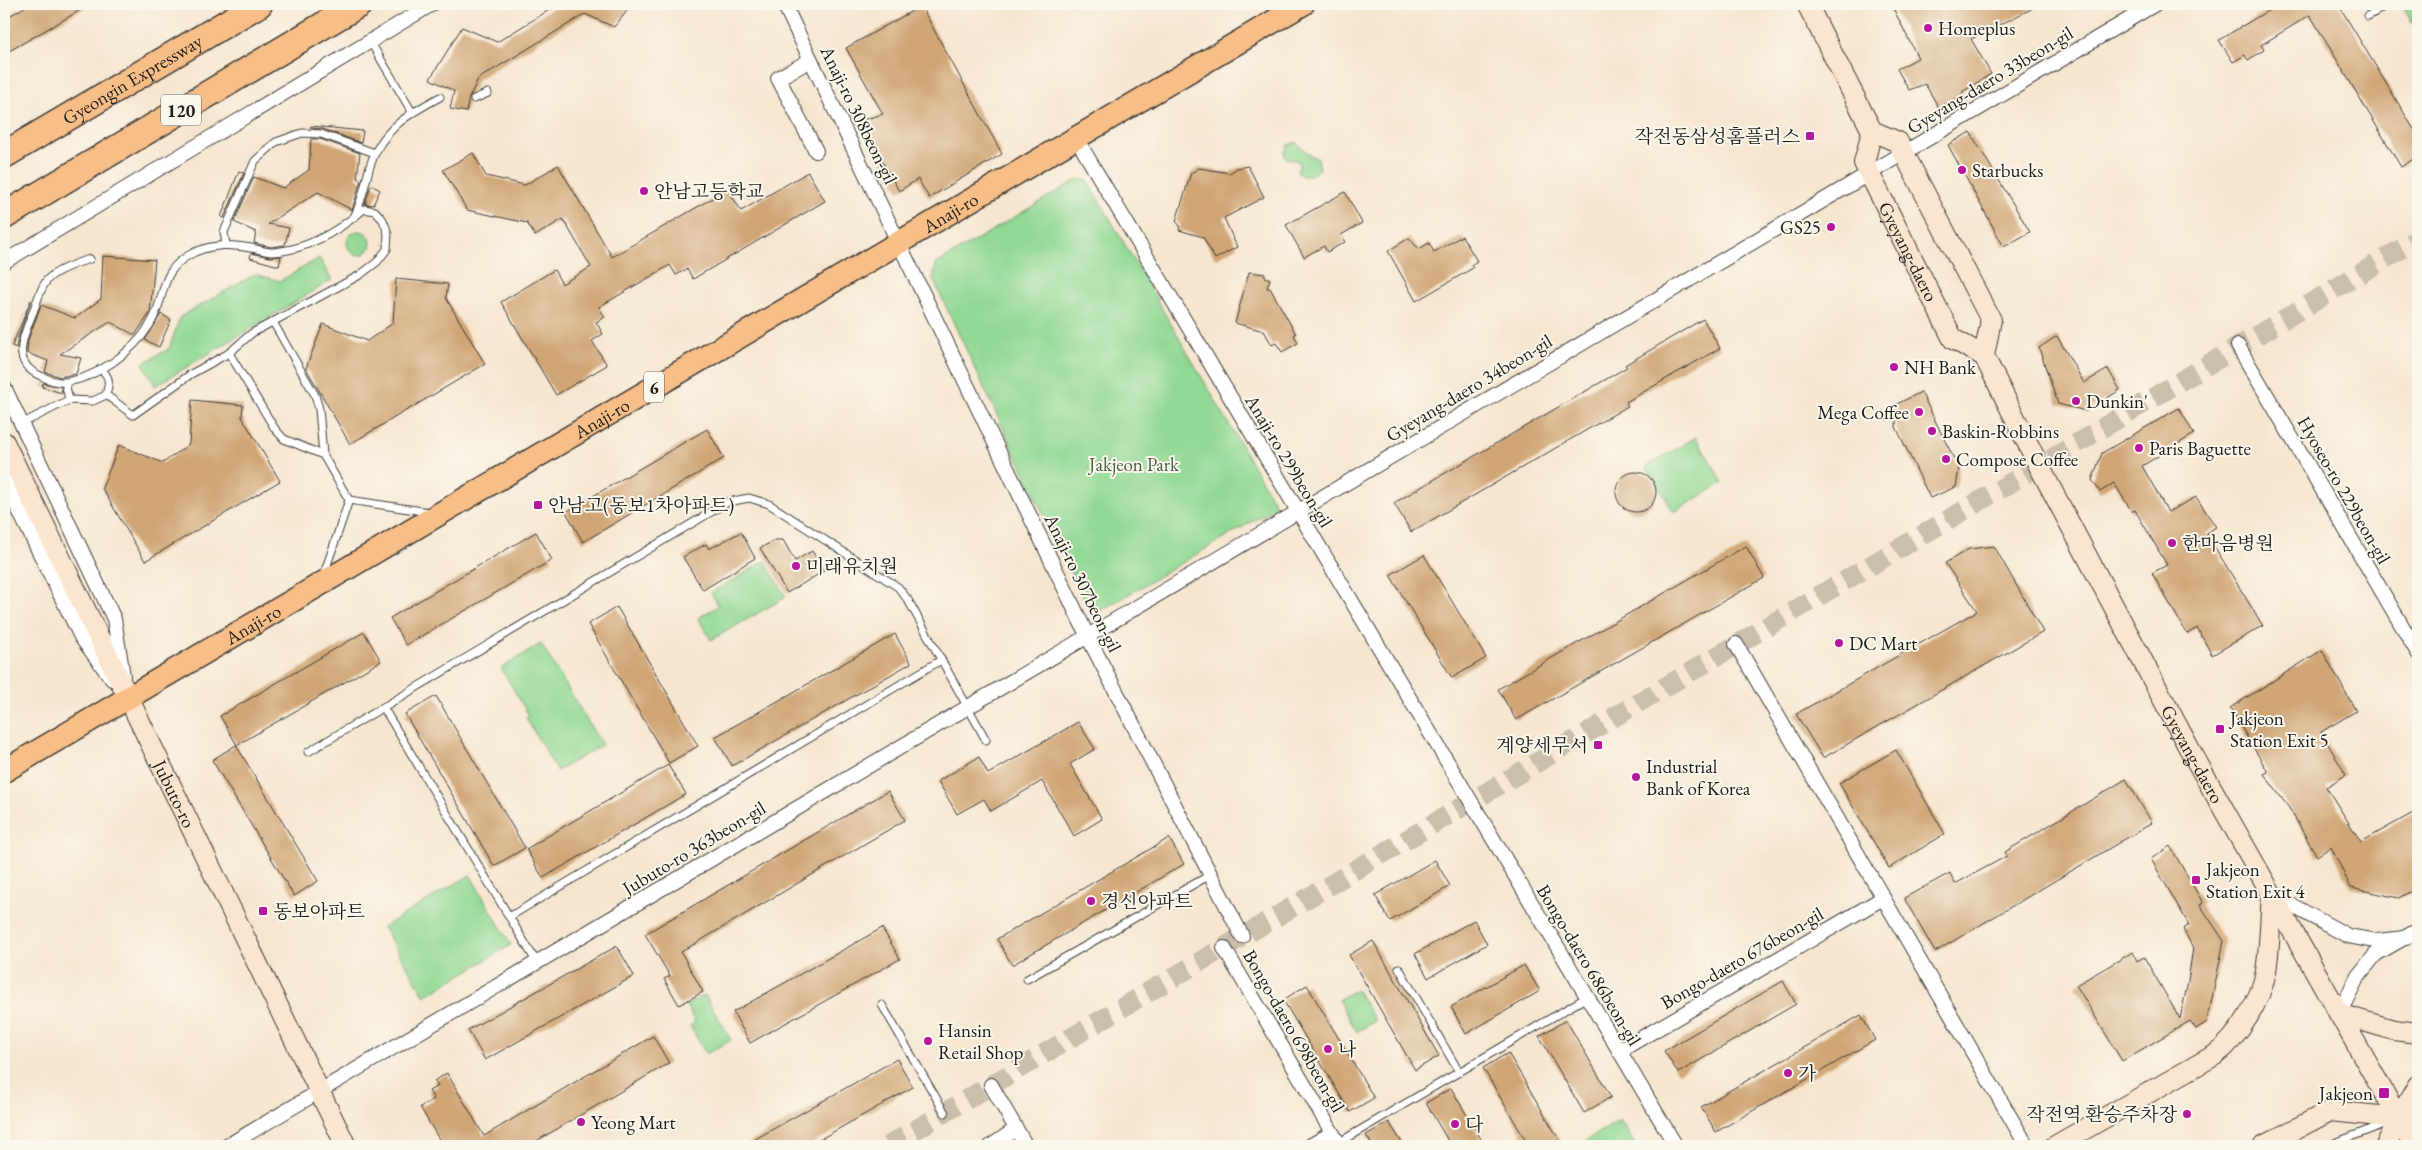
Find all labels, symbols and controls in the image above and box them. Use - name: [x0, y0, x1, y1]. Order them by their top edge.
- place label: Homeplus: [1938, 16, 2015, 41]
- street label: Gyeyang-daero 33beon-gil: [1902, 20, 2078, 140]
- marker: Homeplus: [1922, 22, 1934, 34]
- street label: Gyeongin Expressway: [58, 28, 207, 130]
- street label: Anaji-ro 308beon-gil: [814, 41, 903, 189]
- road number: 120: [161, 94, 201, 126]
- place label: 작전동삼성홈플러스: [1635, 124, 1800, 149]
- marker: 작전동삼성홈플러스: [1804, 130, 1816, 142]
- place label: Starbucks: [1972, 158, 2043, 183]
- marker: Starbucks: [1956, 164, 1968, 176]
- place label: 안남고등학교: [654, 179, 764, 204]
- marker: 안남고등학교: [638, 185, 650, 197]
- street label: Anaji-ro: [917, 186, 983, 239]
- street label: Gyeyang-daero: [1873, 197, 1944, 306]
- place label: GS25: [1780, 215, 1821, 240]
- marker: GS25: [1825, 221, 1837, 233]
- street label: Gyeyang-daero 34beon-gil: [1381, 328, 1557, 448]
- place label: NH Bank: [1904, 355, 1977, 380]
- marker: NH Bank: [1888, 361, 1900, 373]
- road number: 6: [644, 372, 664, 402]
- street label: Anaji-ro 299beon-gil: [1239, 389, 1339, 532]
- place label: Dunkin': [2086, 389, 2148, 414]
- street label: Anaji-ro: [568, 392, 634, 445]
- marker: Dunkin': [2070, 395, 2082, 407]
- place label: Mega Coffee: [1817, 400, 1909, 425]
- marker: Mega Coffee: [1913, 406, 1925, 418]
- street label: Hyoseo-ro 229beon-gil: [2292, 412, 2397, 569]
- place label: Baskin-Robbins: [1942, 419, 2059, 444]
- marker: Baskin-Robbins: [1926, 425, 1938, 437]
- place label: Paris Baguette: [2149, 436, 2251, 461]
- marker: Paris Baguette: [2133, 442, 2145, 454]
- place label: Compose Coffee: [1956, 447, 2078, 472]
- park label: Jakjeon Park: [1087, 452, 1180, 477]
- marker: Compose Coffee: [1940, 453, 1952, 465]
- place label: 안남고(동보1차아파트): [548, 493, 734, 518]
- marker: 안남고(동보1차아파트): [532, 499, 544, 511]
- street label: Anaji-ro 307beon-gil: [1038, 509, 1127, 657]
- place label: 한마음병원: [2182, 531, 2274, 556]
- marker: 한마음병원: [2166, 537, 2178, 549]
- place label: 미래유치원: [806, 554, 898, 579]
- marker: 미래유치원: [790, 560, 802, 572]
- street label: Anaji-ro: [220, 598, 285, 651]
- place label: DC Mart: [1849, 631, 1917, 656]
- marker: DC Mart: [1833, 637, 1845, 649]
- street label: Gyeyang-daero: [2156, 700, 2230, 808]
- place label: Jakjeon Station Exit 5: [2228, 706, 2329, 753]
- marker: Jakjeon Station Exit 5: [2214, 723, 2226, 735]
- place label: 계양세무서: [1496, 733, 1588, 758]
- marker: 계양세무서: [1592, 739, 1604, 751]
- street label: Jubuto-ro: [147, 754, 202, 832]
- place label: Industrial Bank of Korea: [1646, 754, 1751, 801]
- marker: Industrial Bank of Korea: [1630, 771, 1642, 783]
- street label: Jubuto-ro 363beon-gil: [616, 795, 771, 902]
- place label: Jakjeon Station Exit 4: [2204, 857, 2306, 904]
- marker: Jakjeon Station Exit 4: [2190, 874, 2202, 886]
- street label: Bongo-daero 686beon-gil: [1531, 880, 1647, 1051]
- place label: 경신아파트: [1101, 889, 1193, 914]
- marker: 경신아파트: [1085, 895, 1097, 907]
- place label: 동보아파트: [273, 899, 365, 924]
- street label: Bongo-daero 676beon-gil: [1656, 901, 1828, 1015]
- marker: 동보아파트: [257, 905, 269, 917]
- street label: Bongo-daero 698beon-gil: [1237, 945, 1351, 1117]
- place label: Hansin Retail Shop: [938, 1018, 1024, 1065]
- marker: Hansin Retail Shop: [922, 1035, 934, 1047]
- place label: 나: [1338, 1037, 1357, 1062]
- marker: 나: [1322, 1043, 1334, 1055]
- place label: 가: [1798, 1061, 1817, 1086]
- marker: 가: [1782, 1067, 1794, 1079]
- place label: Jakjeon: [2317, 1081, 2373, 1106]
- marker: Jakjeon: [2377, 1086, 2391, 1100]
- place label: 작전역 환승주차장: [2026, 1102, 2178, 1127]
- marker: 작전역 환승주차장: [2181, 1108, 2193, 1120]
- place label: Yeong Mart: [591, 1110, 675, 1135]
- place label: 다: [1465, 1112, 1484, 1137]
- marker: Yeong Mart: [575, 1116, 587, 1128]
- marker: 다: [1449, 1118, 1461, 1130]

